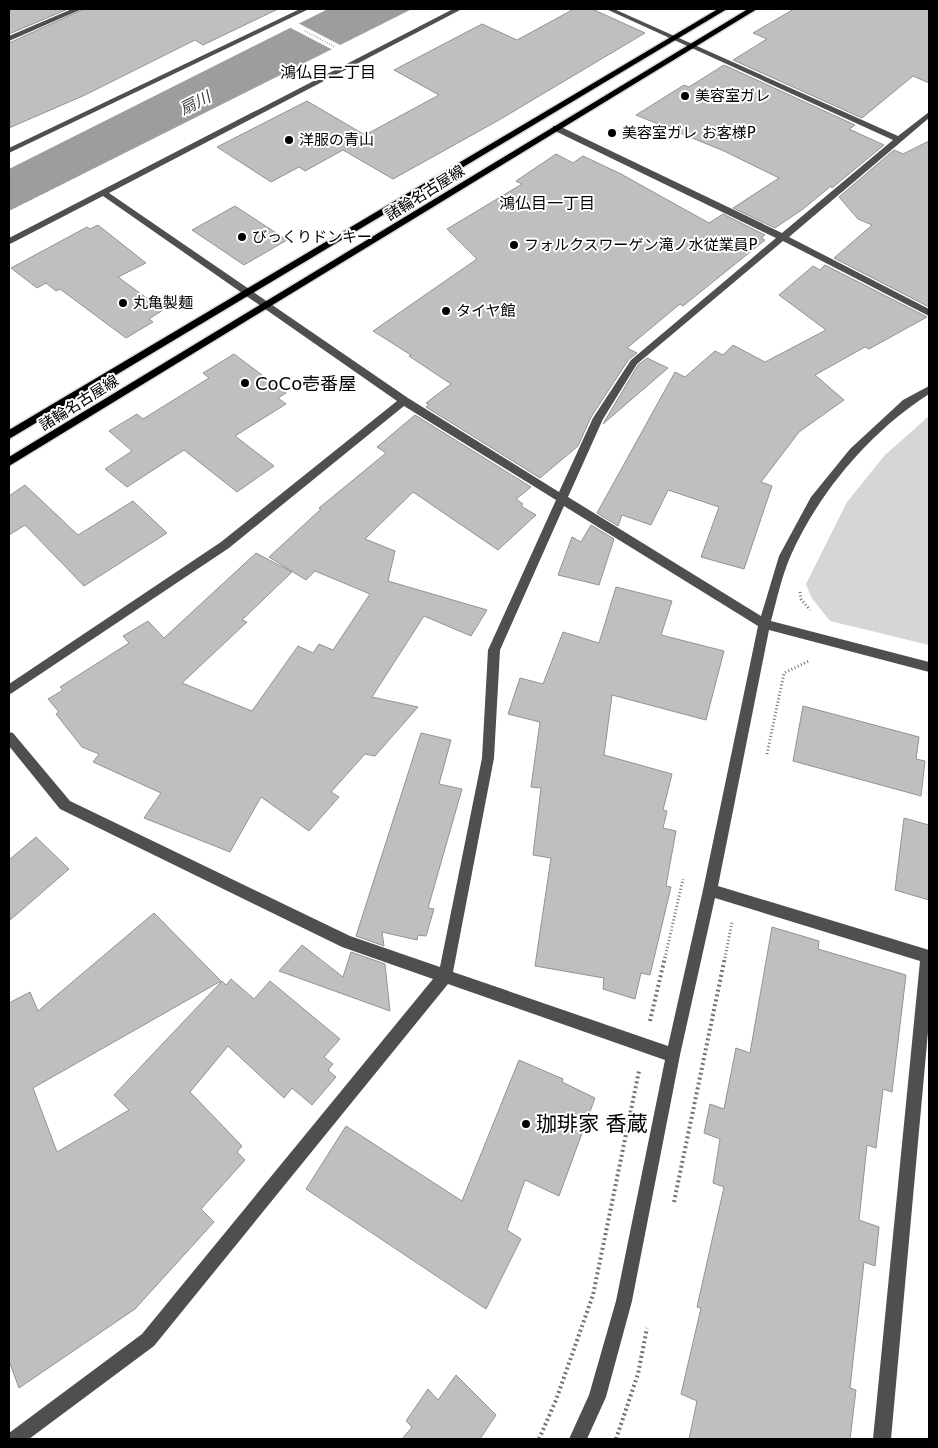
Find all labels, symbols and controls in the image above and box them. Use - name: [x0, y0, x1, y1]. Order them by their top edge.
- district label: 鴻仏目二丁目: [280, 63, 376, 82]
- water label: 扇川: [176, 86, 215, 119]
- place label: 美容室ガレ: [695, 87, 770, 105]
- marker: 美容室ガレ: [679, 90, 691, 102]
- place label: 美容室ガレ お客様P: [622, 124, 756, 142]
- marker: 美容室ガレ お客様P: [606, 127, 618, 139]
- place label: 洋服の青山: [299, 131, 374, 149]
- marker: 洋服の青山: [283, 134, 295, 146]
- street label: 諸輪名古屋線: [382, 162, 468, 224]
- district label: 鴻仏目一丁目: [499, 194, 595, 213]
- place label: びっくりドンキー: [252, 228, 372, 246]
- marker: びっくりドンキー: [236, 231, 248, 243]
- place label: フォルクスワーゲン滝ノ水従業員P: [524, 236, 758, 254]
- marker: フォルクスワーゲン滝ノ水従業員P: [508, 239, 520, 251]
- place label: 丸亀製麺: [133, 294, 193, 312]
- marker: 丸亀製麺: [117, 297, 129, 309]
- place label: タイヤ館: [456, 302, 516, 320]
- marker: タイヤ館: [440, 305, 452, 317]
- street label: 諸輪名古屋線: [36, 372, 122, 434]
- place label: CoCo壱番屋: [255, 373, 356, 394]
- marker: CoCo壱番屋: [239, 377, 251, 389]
- place label: 珈琲家 香蔵: [536, 1112, 648, 1136]
- marker: 珈琲家 香蔵: [520, 1118, 532, 1130]

